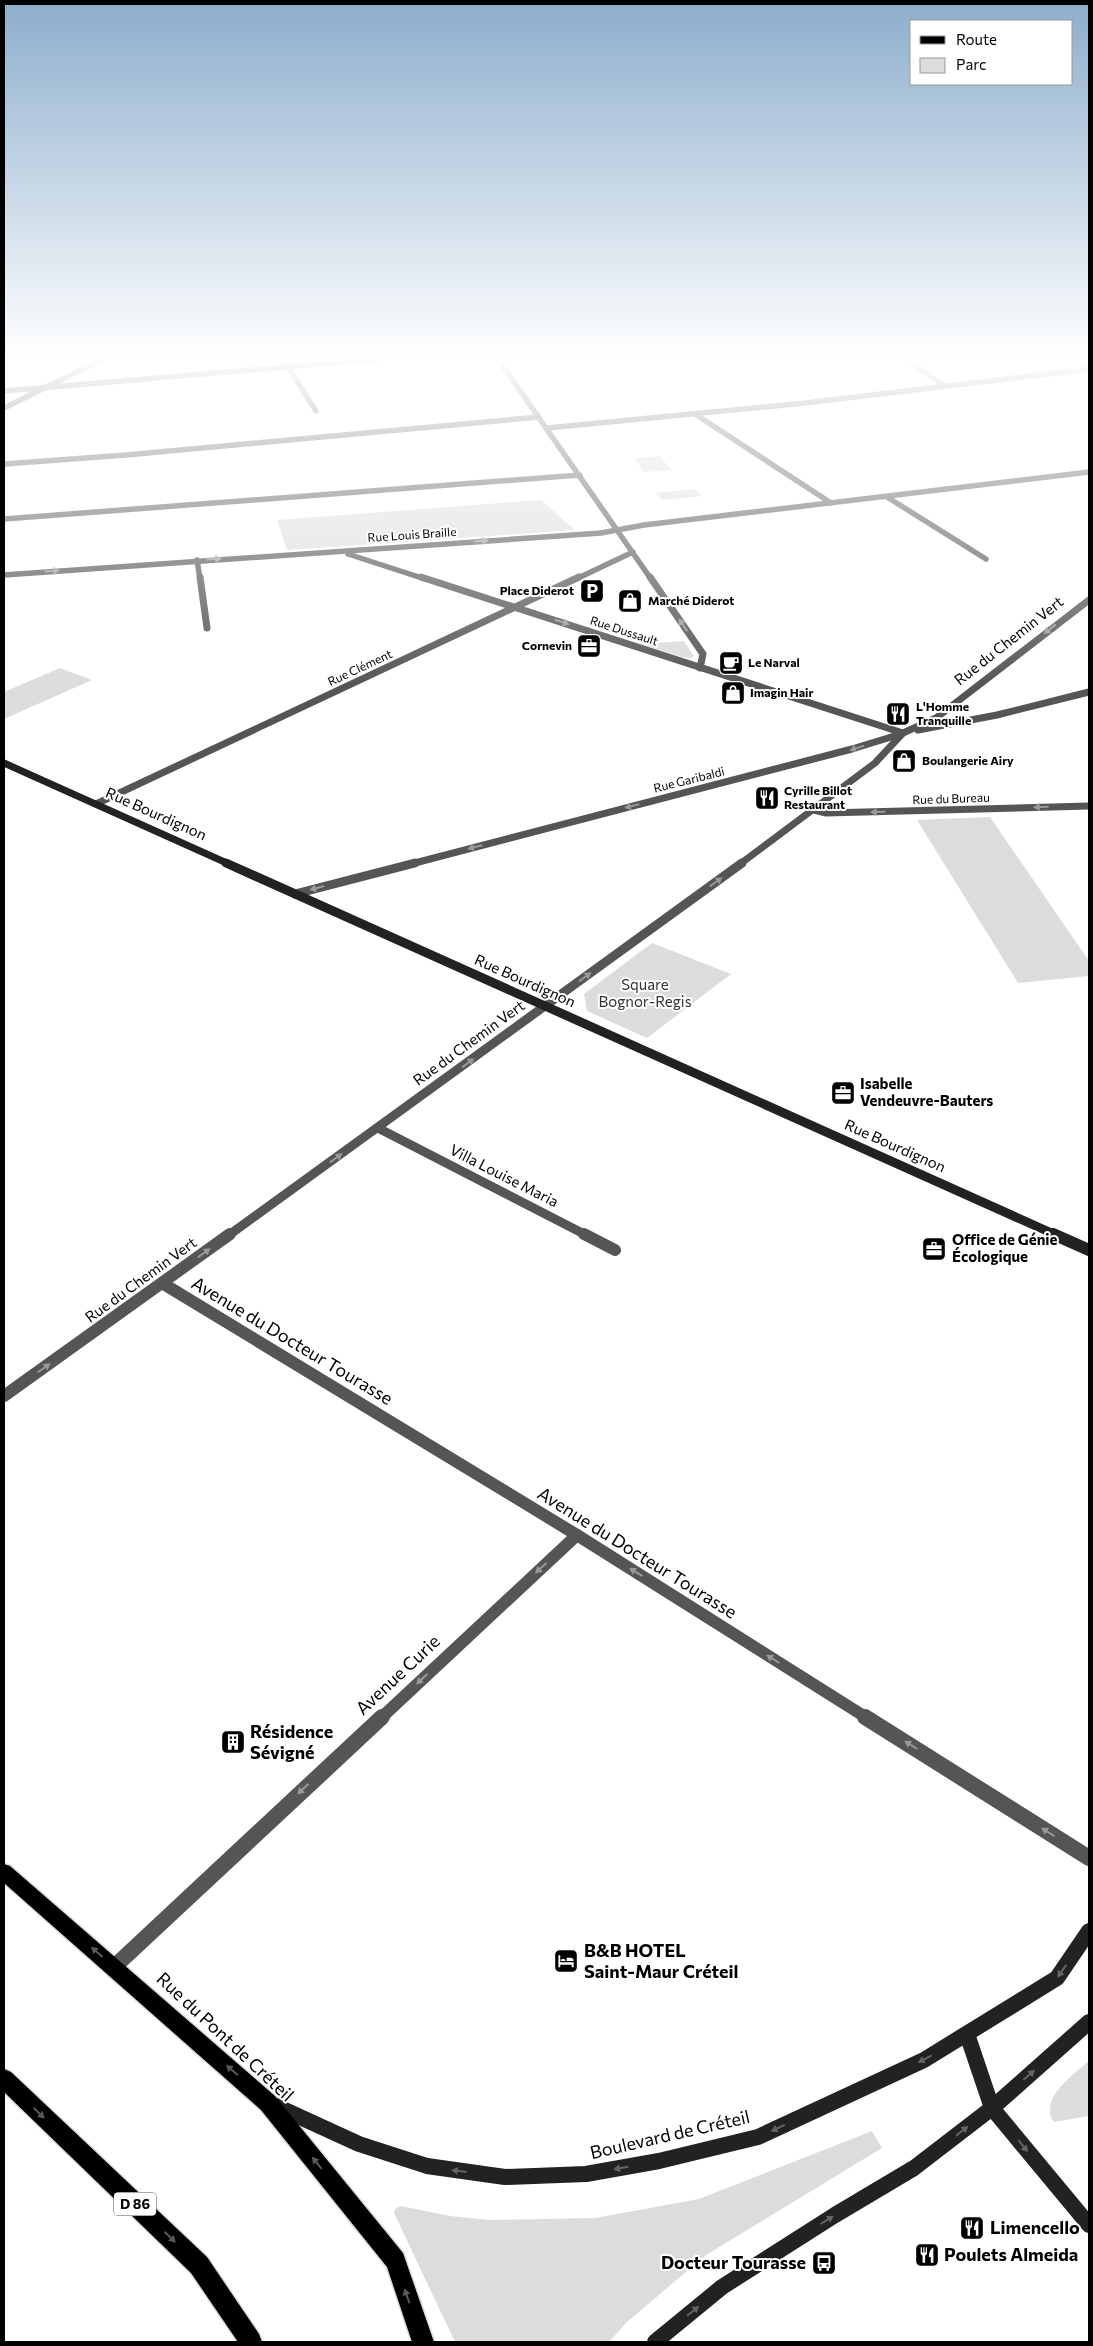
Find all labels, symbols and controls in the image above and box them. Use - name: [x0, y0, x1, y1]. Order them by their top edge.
- legend: [910, 20, 1073, 85]
- text: Route: [956, 30, 997, 48]
- text: Parc: [956, 55, 986, 73]
- street label: Rue Louis Braille: [367, 524, 457, 544]
- one-way arrow: [474, 537, 490, 545]
- one-way arrow: [207, 555, 223, 563]
- one-way arrow: [45, 567, 61, 575]
- parking icon: Place Diderot: [579, 578, 605, 604]
- place label: Place Diderot: [500, 583, 574, 597]
- shop icon: Marché Diderot: [617, 588, 643, 614]
- street label: Rue du Chemin Vert: [950, 592, 1067, 688]
- place label: Marché Diderot: [648, 593, 734, 607]
- street label: Rue Dussault: [589, 612, 660, 648]
- one-way arrow: [678, 618, 688, 632]
- one-way arrow: [554, 619, 569, 627]
- one-way arrow: [1044, 623, 1057, 634]
- office icon: Cornevin: [576, 633, 602, 659]
- place label: Cornevin: [522, 638, 572, 652]
- street label: Rue Clément: [325, 646, 394, 688]
- cafe icon: Le Narval: [718, 650, 744, 676]
- place label: Le Narval: [748, 655, 800, 669]
- shop icon: Imagin Hair: [720, 680, 746, 706]
- place label: Imagin Hair: [750, 685, 813, 699]
- place label: L'Homme Tranquille: [916, 699, 971, 727]
- restaurant icon: L'Homme Tranquille: [885, 701, 911, 727]
- one-way arrow: [849, 744, 864, 752]
- shop icon: Boulangerie Airy: [891, 748, 917, 774]
- place label: Boulangerie Airy: [922, 753, 1014, 767]
- street label: Rue Garibaldi: [652, 763, 726, 795]
- street label: Rue Bourdignon: [103, 783, 210, 843]
- place label: Cyrille Billot Restaurant: [784, 783, 852, 811]
- restaurant icon: Cyrille Billot Restaurant: [754, 785, 780, 811]
- street label: Rue du Bureau: [912, 790, 990, 806]
- one-way arrow: [624, 803, 639, 811]
- one-way arrow: [1032, 803, 1048, 811]
- one-way arrow: [870, 808, 886, 816]
- one-way arrow: [467, 843, 482, 851]
- one-way arrow: [709, 876, 722, 887]
- one-way arrow: [310, 884, 325, 892]
- street label: Rue Bourdignon: [472, 950, 579, 1010]
- one-way arrow: [578, 972, 592, 982]
- park label: Square Bognor-Regis: [599, 975, 692, 1010]
- street label: Rue du Chemin Vert: [409, 996, 528, 1089]
- one-way arrow: [461, 1058, 474, 1068]
- place label: Isabelle Vendeuvre-Bauters: [860, 1074, 993, 1109]
- office icon: Isabelle Vendeuvre-Bauters: [830, 1080, 856, 1106]
- street label: Rue Bourdignon: [842, 1115, 949, 1175]
- street label: Villa Louise Maria: [447, 1140, 562, 1210]
- one-way arrow: [329, 1153, 343, 1163]
- place label: Office de Génie Écologique: [952, 1230, 1058, 1265]
- street label: Rue du Chemin Vert: [81, 1233, 200, 1326]
- office icon: Office de Génie Écologique: [921, 1236, 947, 1262]
- one-way arrow: [197, 1248, 211, 1258]
- street label: Avenue du Docteur Tourasse: [188, 1271, 397, 1409]
- one-way arrow: [37, 1363, 51, 1373]
- street label: Avenue du Docteur Tourasse: [534, 1482, 741, 1623]
- one-way arrow: [536, 1562, 548, 1574]
- one-way arrow: [629, 1567, 642, 1577]
- street label: Avenue Curie: [351, 1630, 444, 1719]
- one-way arrow: [767, 1654, 780, 1663]
- one-way arrow: [417, 1673, 429, 1685]
- place label: Résidence Sévigné: [250, 1720, 333, 1763]
- building icon: Résidence Sévigné: [220, 1729, 246, 1755]
- one-way arrow: [904, 1741, 917, 1750]
- one-way arrow: [298, 1783, 310, 1795]
- one-way arrow: [1042, 1828, 1055, 1837]
- place label: B&B HOTEL Saint-Maur Créteil: [584, 1939, 739, 1982]
- one-way arrow: [90, 1946, 103, 1957]
- hotel icon: B&B HOTEL Saint-Maur Créteil: [553, 1948, 579, 1974]
- one-way arrow: [1057, 1964, 1067, 1978]
- street label: Rue du Pont de Créteil: [153, 1967, 299, 2106]
- one-way arrow: [917, 2055, 932, 2063]
- one-way arrow: [225, 2065, 238, 2076]
- one-way arrow: [1022, 2070, 1035, 2081]
- street label: Boulevard de Créteil: [588, 2105, 752, 2163]
- one-way arrow: [33, 2107, 45, 2119]
- one-way arrow: [771, 2124, 785, 2132]
- one-way arrow: [955, 2126, 969, 2136]
- one-way arrow: [1018, 2139, 1028, 2152]
- one-way arrow: [311, 2157, 322, 2170]
- one-way arrow: [612, 2164, 628, 2172]
- one-way arrow: [451, 2166, 467, 2174]
- road number: D 86: [114, 2192, 156, 2216]
- restaurant icon: Limencello: [959, 2215, 985, 2241]
- one-way arrow: [820, 2216, 834, 2225]
- place label: Limencello: [990, 2216, 1080, 2238]
- one-way arrow: [163, 2231, 175, 2243]
- restaurant icon: Poulets Almeida: [914, 2242, 940, 2268]
- place label: Poulets Almeida: [944, 2243, 1078, 2265]
- bus stop icon: Docteur Tourasse: [811, 2250, 837, 2276]
- place label: Docteur Tourasse: [661, 2251, 806, 2273]
- one-way arrow: [403, 2288, 411, 2303]
- one-way arrow: [686, 2306, 699, 2317]

